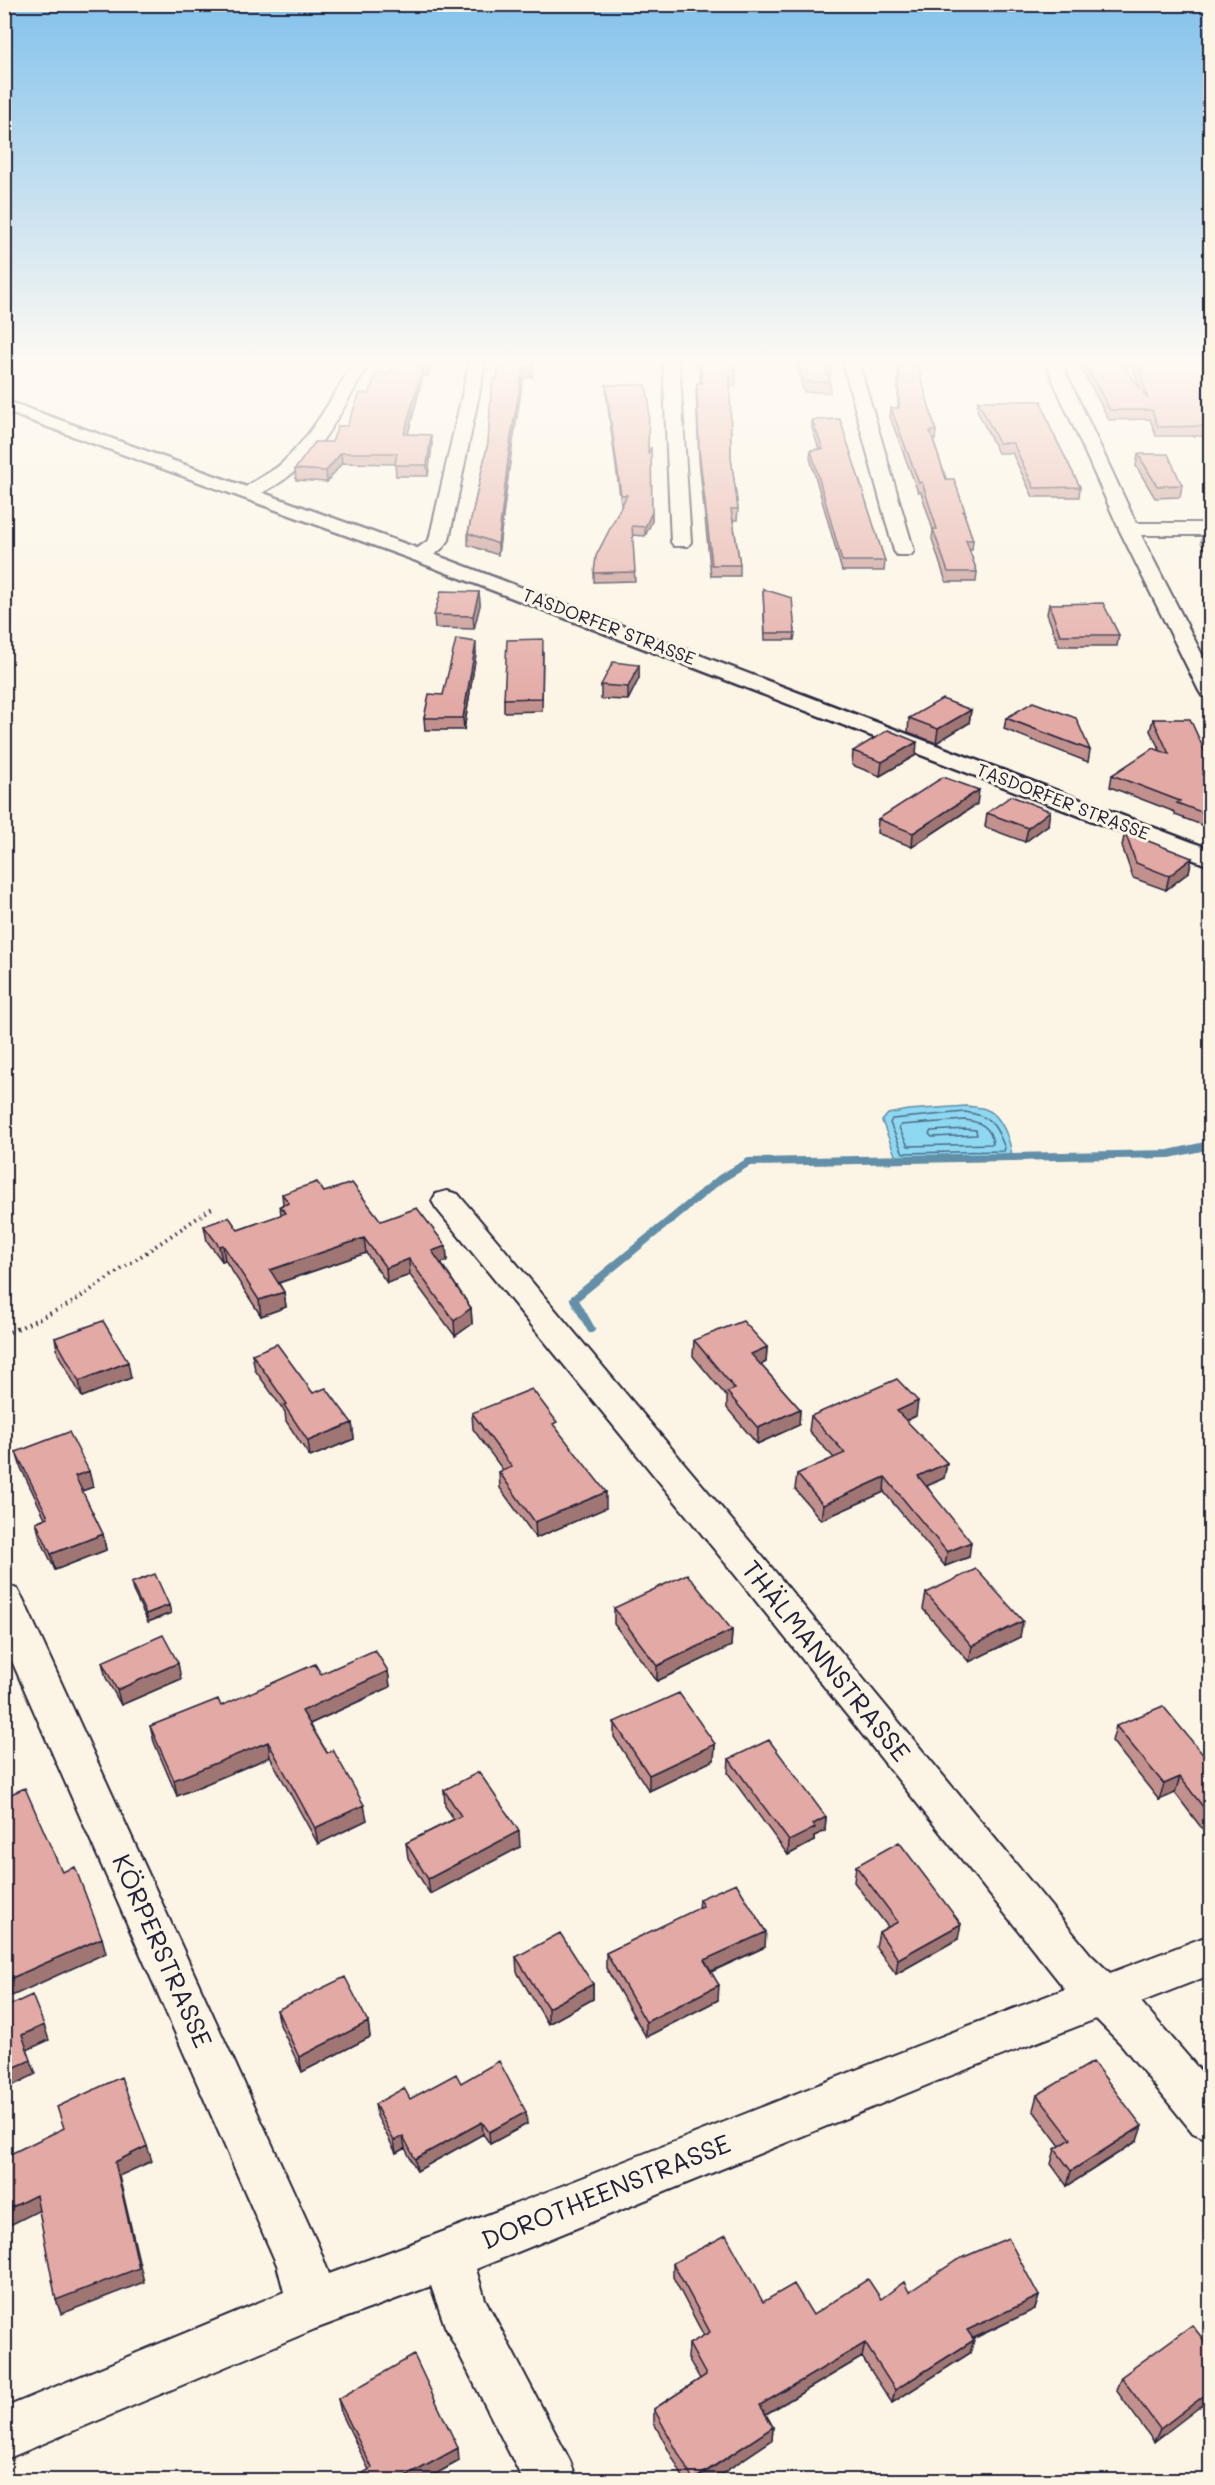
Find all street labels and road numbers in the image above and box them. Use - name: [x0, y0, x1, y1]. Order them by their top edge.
- street label: TASDORFER STRASSE: [520, 582, 699, 670]
- street label: TASDORFER STRASSE: [974, 757, 1153, 845]
- street label: THÄLMANNSTRASSE: [735, 1553, 919, 1768]
- street label: KÖRPERSTRASSE: [105, 1848, 221, 2053]
- street label: DOROTHEENSTRASSE: [476, 2126, 735, 2257]

